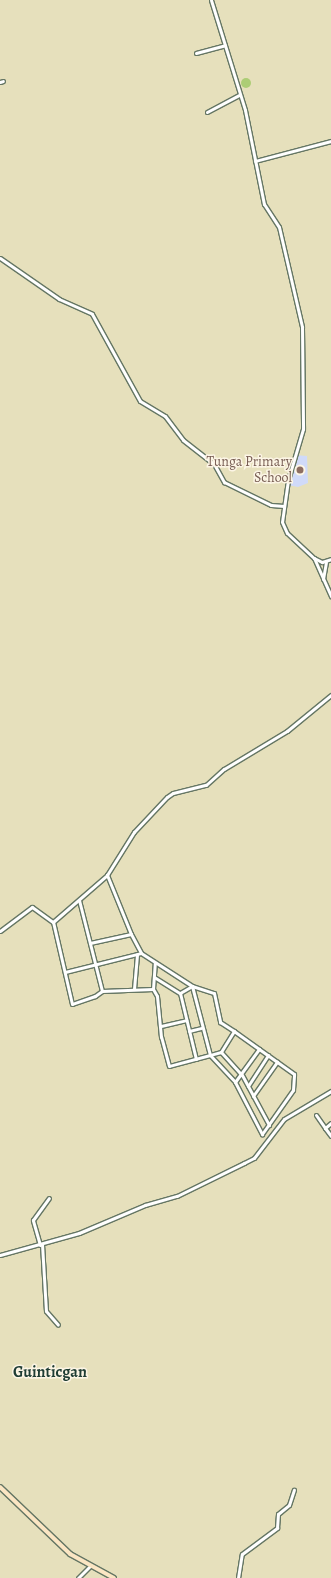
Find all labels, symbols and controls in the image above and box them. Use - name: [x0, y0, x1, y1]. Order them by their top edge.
- place label: Tunga Primary School: [207, 454, 292, 486]
- marker: Tunga Primary School: [295, 465, 305, 475]
- district label: Guinticgan: [13, 1362, 87, 1382]

